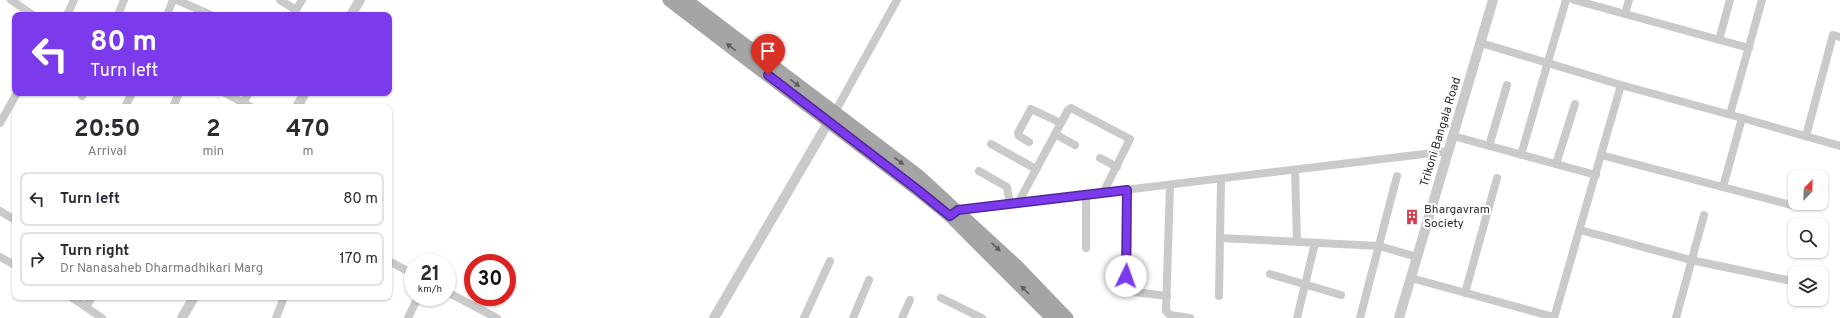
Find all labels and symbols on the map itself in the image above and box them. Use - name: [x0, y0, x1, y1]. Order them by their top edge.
- pin: [751, 34, 785, 75]
- one-way arrow: [726, 43, 737, 51]
- street label: Trikoni Bangala Road: [1417, 75, 1465, 189]
- one-way arrow: [790, 78, 801, 87]
- one-way arrow: [894, 157, 904, 165]
- north arrow: [1788, 170, 1828, 210]
- place label: Bhargavram Society: [1424, 202, 1490, 232]
- building icon: Bhargavram Society: [1403, 208, 1421, 226]
- one-way arrow: [992, 242, 1001, 251]
- speed limit sign: 30: [464, 254, 516, 306]
- position arrow: [1105, 255, 1147, 297]
- one-way arrow: [1020, 285, 1030, 295]

